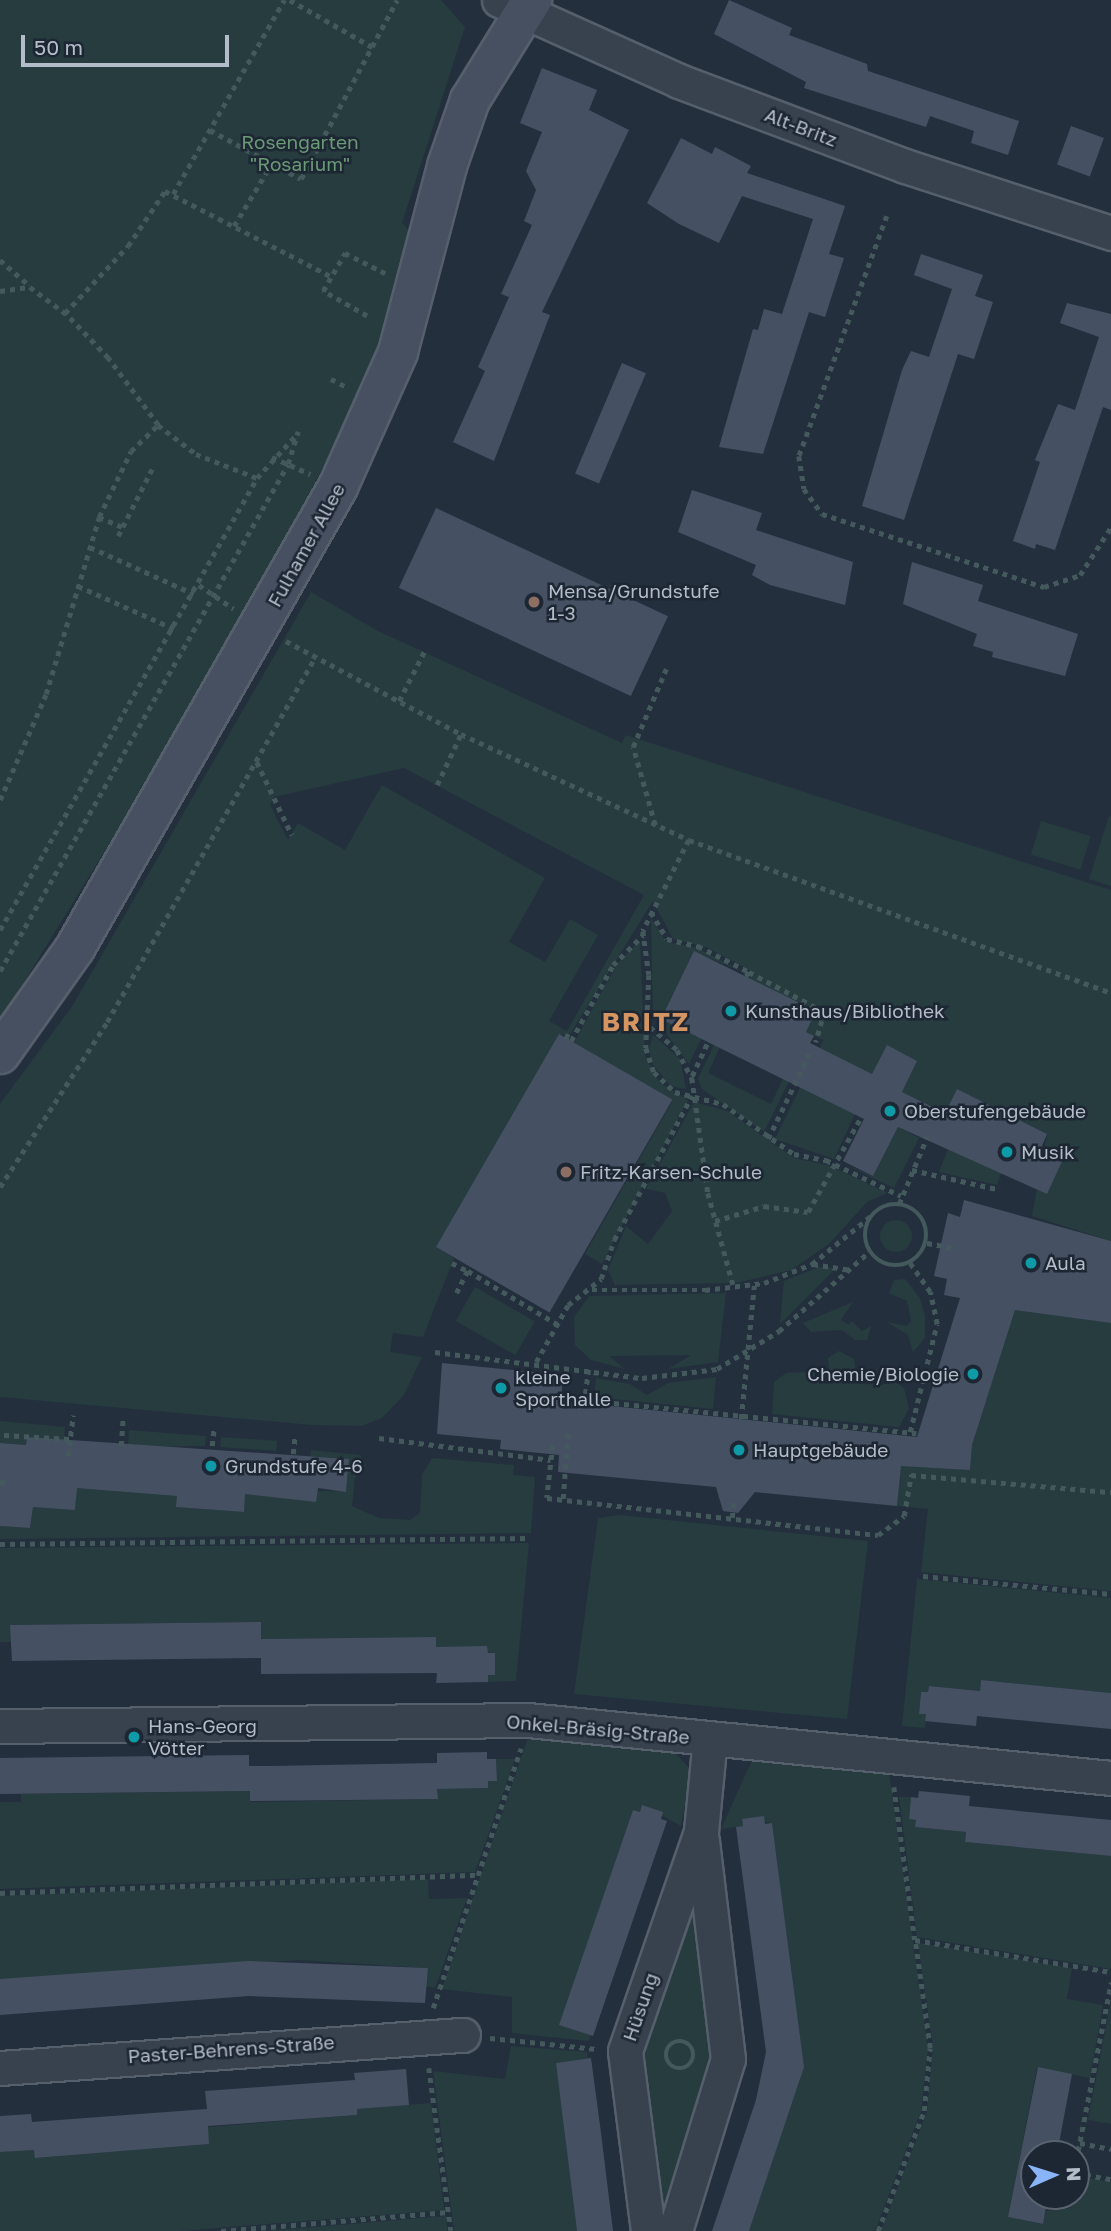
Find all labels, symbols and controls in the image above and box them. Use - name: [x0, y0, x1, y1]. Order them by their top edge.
- scale bar: [24, 21, 233, 65]
- text: 50 m: [34, 34, 83, 60]
- street label: Alt-Britz: [762, 103, 840, 151]
- park label: Rosengarten "Rosarium": [241, 131, 359, 175]
- street label: Fulhamer Allee: [263, 479, 349, 611]
- place label: Mensa/Grundstufe 1-3: [548, 580, 720, 624]
- marker: Mensa/Grundstufe 1-3: [526, 594, 542, 610]
- place label: Kunsthaus/Bibliothek: [745, 1000, 945, 1022]
- marker: Kunsthaus/Bibliothek: [723, 1003, 739, 1019]
- district label: BRITZ: [602, 1006, 690, 1038]
- place label: Oberstufengebäude: [904, 1100, 1086, 1122]
- marker: Oberstufengebäude: [882, 1103, 898, 1119]
- place label: Musik: [1021, 1141, 1075, 1163]
- marker: Musik: [999, 1144, 1015, 1160]
- place label: Fritz-Karsen-Schule: [580, 1161, 762, 1183]
- marker: Fritz-Karsen-Schule: [558, 1164, 574, 1180]
- place label: Aula: [1045, 1252, 1086, 1274]
- marker: Aula: [1023, 1255, 1039, 1271]
- place label: Chemie/Biologie: [807, 1363, 959, 1385]
- place label: kleine Sporthalle: [515, 1366, 611, 1410]
- marker: Chemie/Biologie: [965, 1366, 981, 1382]
- marker: kleine Sporthalle: [493, 1380, 509, 1396]
- place label: Hauptgebäude: [753, 1439, 888, 1461]
- marker: Hauptgebäude: [731, 1442, 747, 1458]
- place label: Grundstufe 4-6: [225, 1455, 363, 1477]
- marker: Grundstufe 4-6: [203, 1458, 219, 1474]
- street label: Onkel-Bräsig-Straße: [505, 1710, 691, 1748]
- place label: Hans-Georg Vötter: [148, 1715, 257, 1759]
- marker: Hans-Georg Vötter: [126, 1729, 142, 1745]
- street label: Hüsung: [618, 1970, 662, 2044]
- street label: Paster-Behrens-Straße: [127, 2030, 335, 2068]
- north arrow: [1020, 2140, 1090, 2210]
- text: N: [1063, 2166, 1086, 2182]

